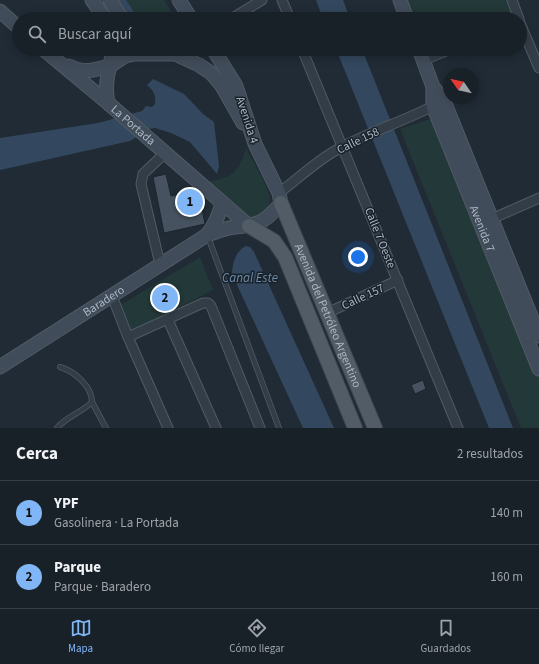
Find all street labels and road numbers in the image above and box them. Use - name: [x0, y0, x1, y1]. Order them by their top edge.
- street label: Avenida 4: [231, 94, 263, 146]
- street label: La Portada: [107, 101, 159, 149]
- street label: Calle 158: [334, 123, 382, 159]
- street label: Avenida 7: [465, 203, 499, 254]
- street label: Calle 7 Oeste: [360, 205, 400, 271]
- street label: Avenida del Petróleo Argentino: [290, 241, 366, 390]
- street label: Calle 157: [339, 280, 387, 314]
- street label: Baradero: [80, 281, 128, 320]

